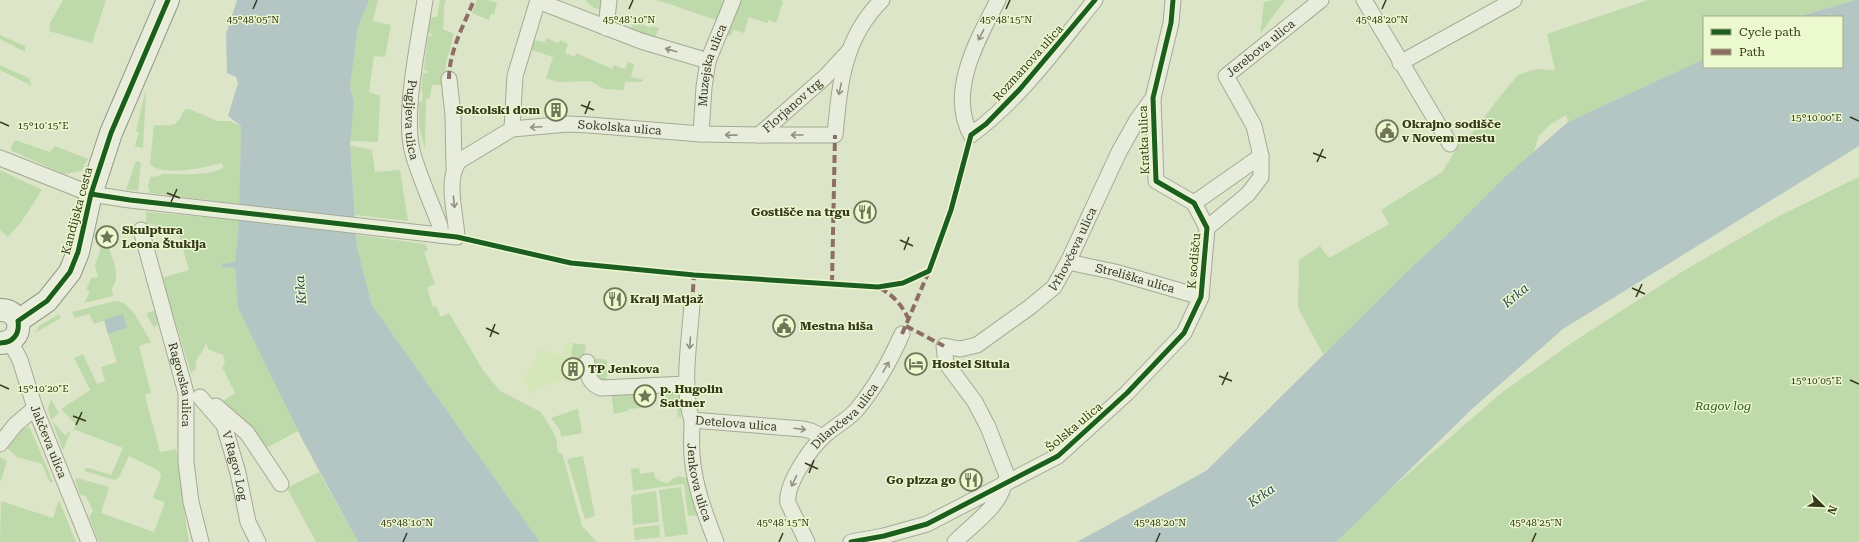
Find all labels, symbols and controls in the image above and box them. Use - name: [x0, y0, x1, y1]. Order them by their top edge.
- text: 45°48'05"N: [227, 14, 279, 25]
- text: 45°48'10"N: [603, 14, 655, 25]
- text: 45°48'15"N: [980, 14, 1032, 25]
- text: 45°48'20"N: [1356, 14, 1408, 25]
- street label: Jerebova ulica: [1223, 16, 1298, 80]
- legend: [1703, 16, 1843, 68]
- street label: Muzejska ulica: [696, 22, 730, 107]
- street label: Rozmanova ulica: [990, 22, 1066, 104]
- text: Cycle path: [1739, 25, 1801, 39]
- one-way arrow: [977, 29, 984, 41]
- text: Path: [1739, 45, 1765, 59]
- one-way arrow: [665, 46, 678, 53]
- street label: Florjanov trg: [760, 76, 825, 135]
- street label: Pugljeva ulica: [402, 79, 422, 162]
- one-way arrow: [836, 82, 844, 95]
- building icon: Sokolski dom: [543, 97, 569, 123]
- place label: Sokolski dom: [456, 103, 540, 117]
- street label: Kratka ulica: [1136, 105, 1152, 175]
- text: 15°10'00"E: [1790, 112, 1842, 123]
- street label: Sokolska ulica: [577, 117, 663, 138]
- place label: Okrajno sodišče v Novem mestu: [1402, 117, 1501, 145]
- public building icon: Okrajno sodišče v Novem mestu: [1374, 118, 1400, 144]
- text: 15°10'15"E: [17, 120, 69, 131]
- one-way arrow: [530, 124, 543, 131]
- one-way arrow: [725, 131, 738, 139]
- one-way arrow: [791, 131, 804, 139]
- street label: Kandijska cesta: [59, 165, 96, 256]
- one-way arrow: [450, 195, 457, 208]
- restaurant icon: Gostišče na trgu: [852, 199, 878, 225]
- place label: Gostišče na trgu: [751, 205, 850, 219]
- street label: Vrhovčeva ulica: [1046, 205, 1100, 295]
- place label: Skulptura Leona Štuklja: [122, 223, 206, 251]
- place icon: Skulptura Leona Štuklja: [94, 224, 120, 250]
- street label: K sodišču: [1185, 232, 1203, 290]
- street label: Streliška ulica: [1094, 261, 1177, 296]
- water label: Krka: [292, 275, 309, 306]
- water label: Krka: [1499, 280, 1531, 311]
- restaurant icon: Kralj Matjaž: [602, 286, 628, 312]
- place label: Kralj Matjaž: [630, 292, 703, 306]
- public building icon: Mestna hiša: [771, 313, 797, 339]
- place label: Mestna hiša: [800, 319, 873, 333]
- one-way arrow: [686, 336, 693, 349]
- street label: Ragovska ulica: [165, 341, 194, 427]
- hotel icon: Hostel Situla: [903, 351, 929, 377]
- building icon: TP Jenkova: [560, 356, 586, 382]
- place label: Hostel Situla: [932, 357, 1010, 371]
- one-way arrow: [882, 361, 890, 373]
- place label: TP Jenkova: [588, 362, 659, 376]
- text: 15°10'05"E: [1790, 375, 1842, 386]
- street label: Dilančeva ulica: [808, 380, 881, 452]
- place label: p. Hugolin Sattner: [660, 382, 723, 410]
- text: 15°10'20"E: [17, 383, 69, 394]
- place icon: p. Hugolin Sattner: [632, 383, 658, 409]
- street label: Šolska ulica: [1043, 399, 1105, 455]
- park label: Ragov log: [1694, 399, 1751, 413]
- street label: Jakčeva ulica: [27, 403, 70, 481]
- street label: Detelova ulica: [695, 413, 778, 434]
- one-way arrow: [793, 425, 806, 433]
- street label: V Ragov Log: [219, 429, 250, 502]
- street label: Jenkova ulica: [685, 443, 715, 524]
- restaurant icon: Go pizza go: [958, 467, 984, 493]
- place label: Go pizza go: [886, 473, 956, 487]
- one-way arrow: [790, 474, 797, 486]
- water label: Krka: [1244, 481, 1278, 511]
- north arrow: [1803, 486, 1843, 526]
- text: N: [1824, 503, 1839, 517]
- text: 45°48'10"N: [381, 517, 433, 528]
- text: 45°48'15"N: [757, 517, 809, 528]
- text: 45°48'20"N: [1134, 517, 1186, 528]
- text: 45°48'25"N: [1510, 517, 1562, 528]

